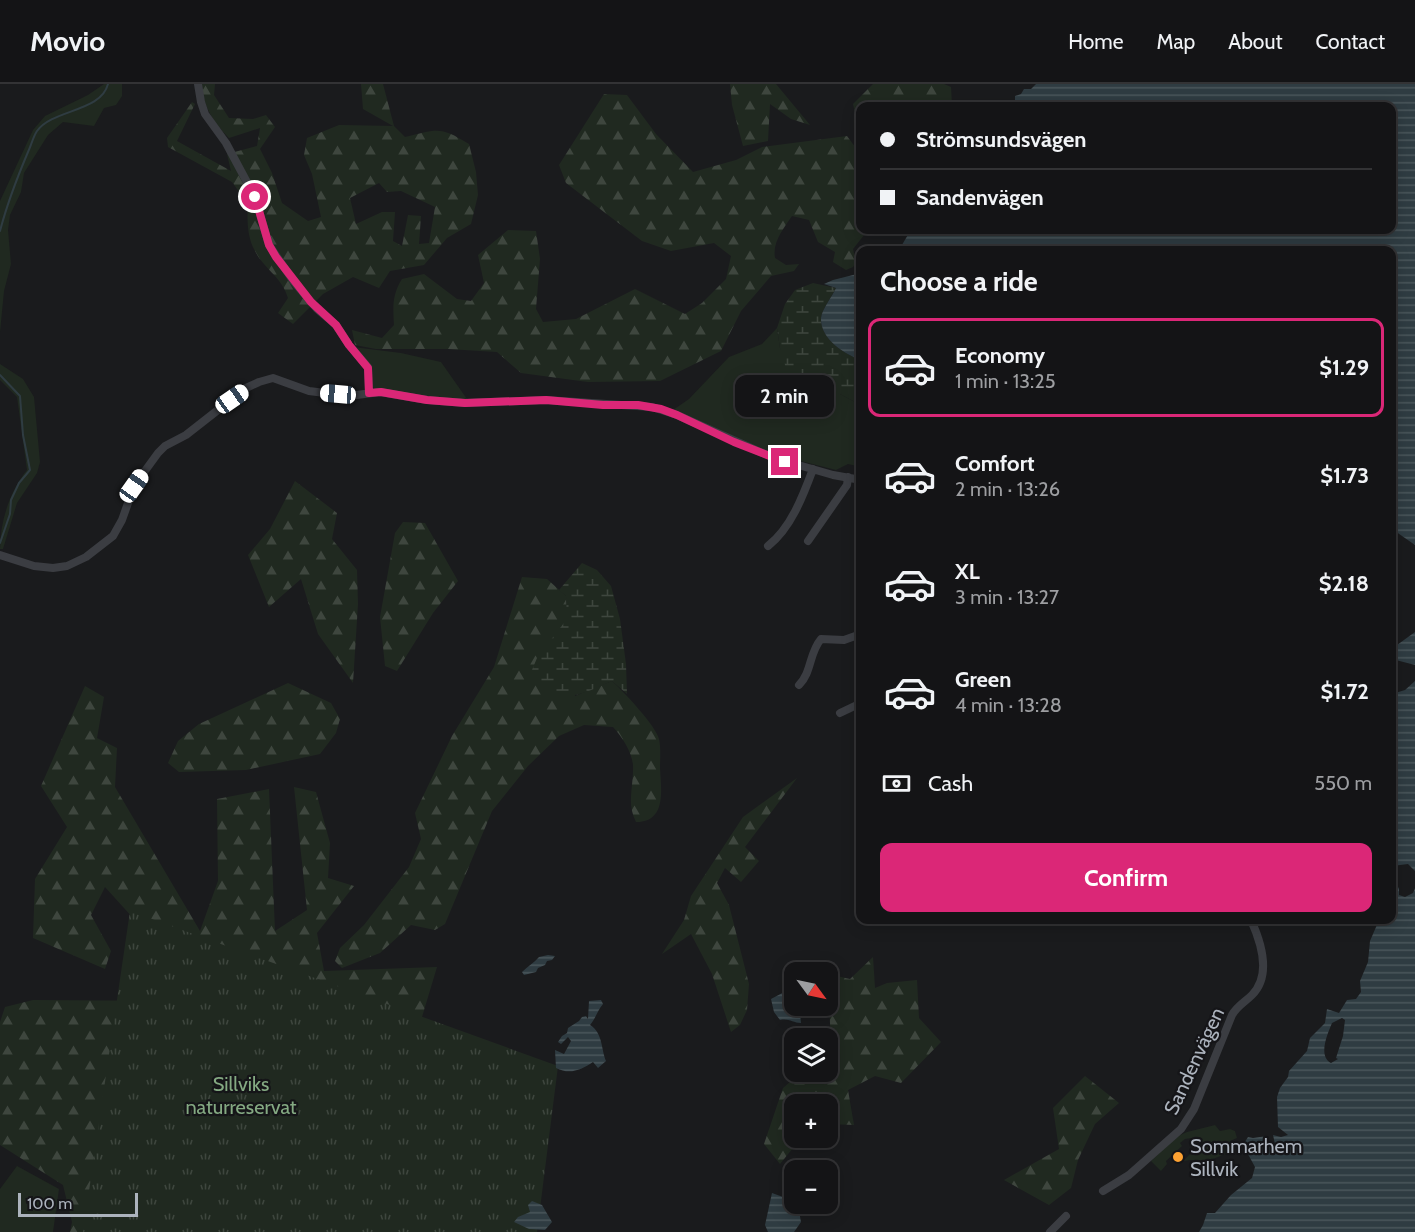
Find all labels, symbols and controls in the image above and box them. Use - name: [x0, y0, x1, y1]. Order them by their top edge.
- text: Movio: [30, 24, 105, 58]
- text: Home: [1068, 29, 1124, 54]
- text: Map: [1157, 29, 1195, 54]
- text: About: [1228, 29, 1282, 54]
- text: Contact: [1315, 29, 1385, 54]
- text: Strömsundsvägen: [916, 126, 1086, 153]
- route start: [241, 183, 268, 210]
- text: Sandenvägen: [916, 184, 1044, 211]
- text: Choose a ride: [880, 265, 1038, 298]
- icon: car: [883, 341, 937, 395]
- text: Economy: [955, 342, 1045, 369]
- text: $1.29: [1319, 354, 1369, 381]
- text: 1 min · 13:25: [955, 369, 1056, 393]
- callout: 2 min: [736, 375, 834, 417]
- car: [212, 381, 252, 417]
- car: [319, 383, 357, 405]
- text: 2 min: [760, 384, 809, 408]
- route end: [771, 448, 798, 475]
- icon: car: [883, 449, 937, 503]
- text: Comfort: [955, 450, 1034, 477]
- text: $1.73: [1320, 462, 1369, 489]
- car: [116, 466, 152, 506]
- text: 2 min · 13:26: [955, 477, 1060, 501]
- icon: car: [883, 557, 937, 611]
- text: XL: [955, 558, 980, 585]
- text: $2.18: [1319, 570, 1369, 597]
- text: 3 min · 13:27: [955, 585, 1059, 609]
- icon: car: [883, 665, 937, 719]
- text: Green: [955, 666, 1011, 693]
- text: $1.72: [1320, 678, 1369, 705]
- text: 4 min · 13:28: [955, 693, 1062, 717]
- icon: cash: [880, 767, 913, 800]
- text: Cash: [928, 770, 973, 797]
- text: 550 m: [1314, 771, 1372, 795]
- button: Confirm: [880, 843, 1372, 912]
- north arrow: [784, 962, 838, 1016]
- map controls: [784, 962, 838, 1214]
- street label: Sandenvägen: [1159, 1004, 1229, 1118]
- button: layers: [784, 1028, 838, 1082]
- park label: Sillviks naturreservat: [185, 1072, 297, 1119]
- button: +: [784, 1094, 838, 1148]
- place label: Sommarhem Sillvik: [1190, 1134, 1302, 1181]
- marker: Sommarhem Sillvik: [1171, 1150, 1185, 1164]
- button: −: [784, 1160, 838, 1214]
- scale bar: [18, 1190, 138, 1218]
- text: 100 m: [27, 1194, 72, 1213]

